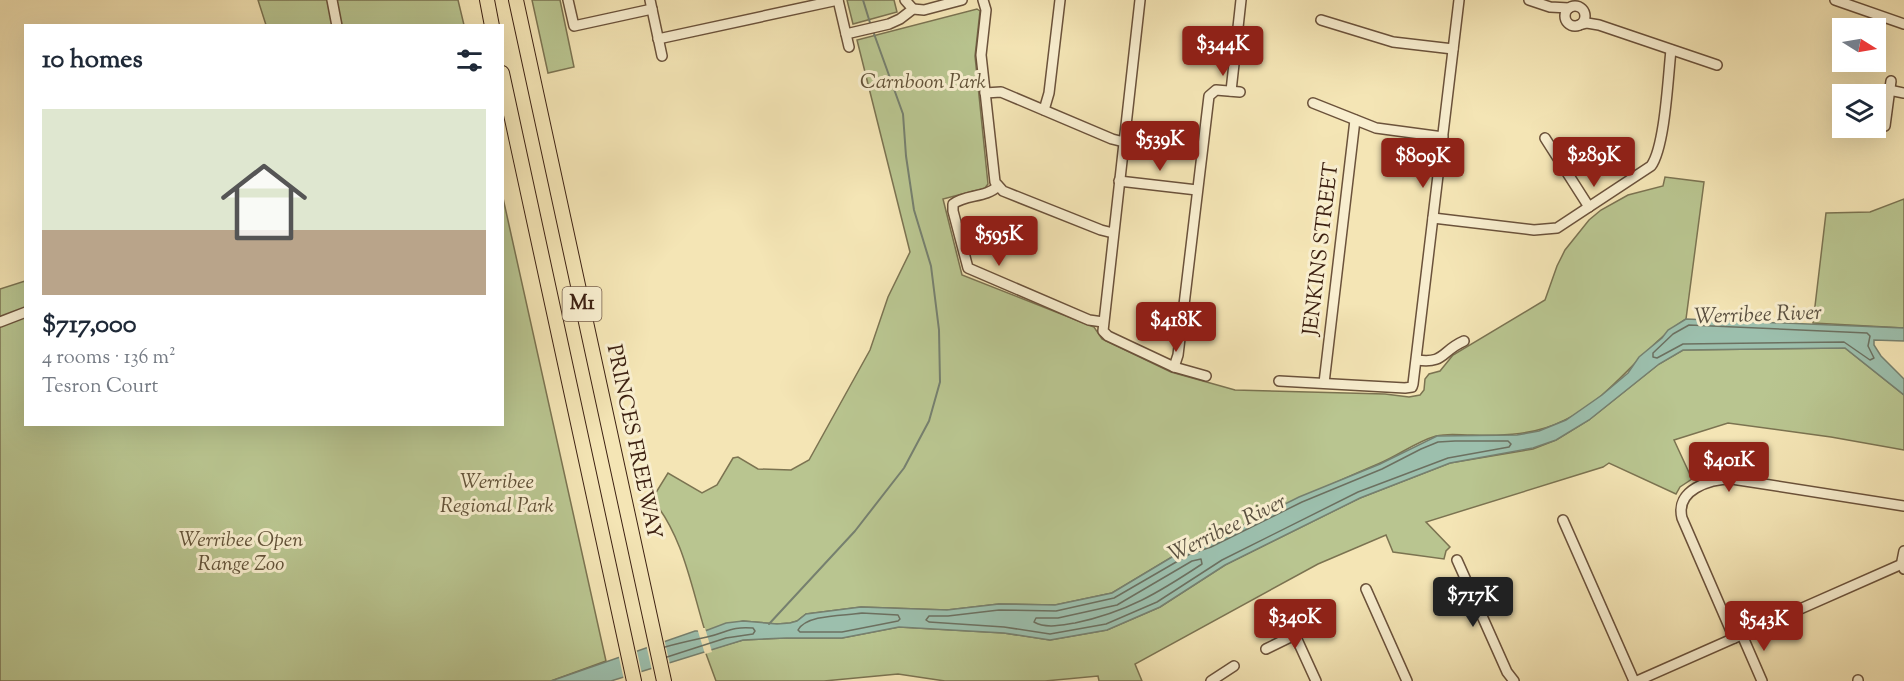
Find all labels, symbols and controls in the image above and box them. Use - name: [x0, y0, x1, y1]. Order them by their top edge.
- north arrow: [1832, 18, 1886, 72]
- map controls: [1832, 18, 1886, 138]
- pin: $344K: [1181, 26, 1265, 77]
- text: $344K: [1196, 31, 1250, 60]
- text: 10 homes: [42, 42, 143, 79]
- icon: filters: [453, 44, 486, 77]
- park label: Carnboon Park: [860, 68, 987, 98]
- button: layers: [1832, 84, 1886, 138]
- pin: $539K: [1118, 121, 1202, 172]
- text: $539K: [1135, 126, 1185, 155]
- pin: $289K: [1552, 137, 1636, 188]
- pin: $809K: [1381, 138, 1465, 189]
- text: $289K: [1567, 142, 1621, 171]
- text: $809K: [1395, 143, 1451, 172]
- icon: home: [210, 148, 318, 256]
- street label: JENKINS STREET: [1296, 161, 1348, 338]
- pin: $595K: [957, 216, 1041, 267]
- text: $595K: [975, 221, 1023, 250]
- road number: M1: [562, 287, 602, 321]
- water label: Werribee River: [1694, 298, 1823, 334]
- pin: $418K: [1134, 302, 1218, 353]
- text: $717,000: [42, 307, 137, 344]
- text: $418K: [1150, 307, 1202, 336]
- street label: PRINCES FREEWAY: [598, 342, 668, 542]
- text: 4 rooms · 136 m²: [42, 344, 176, 373]
- text: Tesron Court: [42, 373, 158, 402]
- pin: $401K: [1687, 442, 1771, 493]
- text: $401K: [1703, 447, 1755, 476]
- park label: Werribee Regional Park: [440, 468, 555, 522]
- water label: Werribee River: [1164, 487, 1293, 571]
- park label: Werribee Open Range Zoo: [179, 526, 303, 580]
- pin: $717K: [1431, 577, 1515, 628]
- text: $717K: [1447, 582, 1499, 611]
- pin: $340K: [1253, 599, 1337, 650]
- pin: $543K: [1722, 601, 1806, 652]
- text: $340K: [1268, 604, 1322, 633]
- text: $543K: [1739, 606, 1789, 635]

